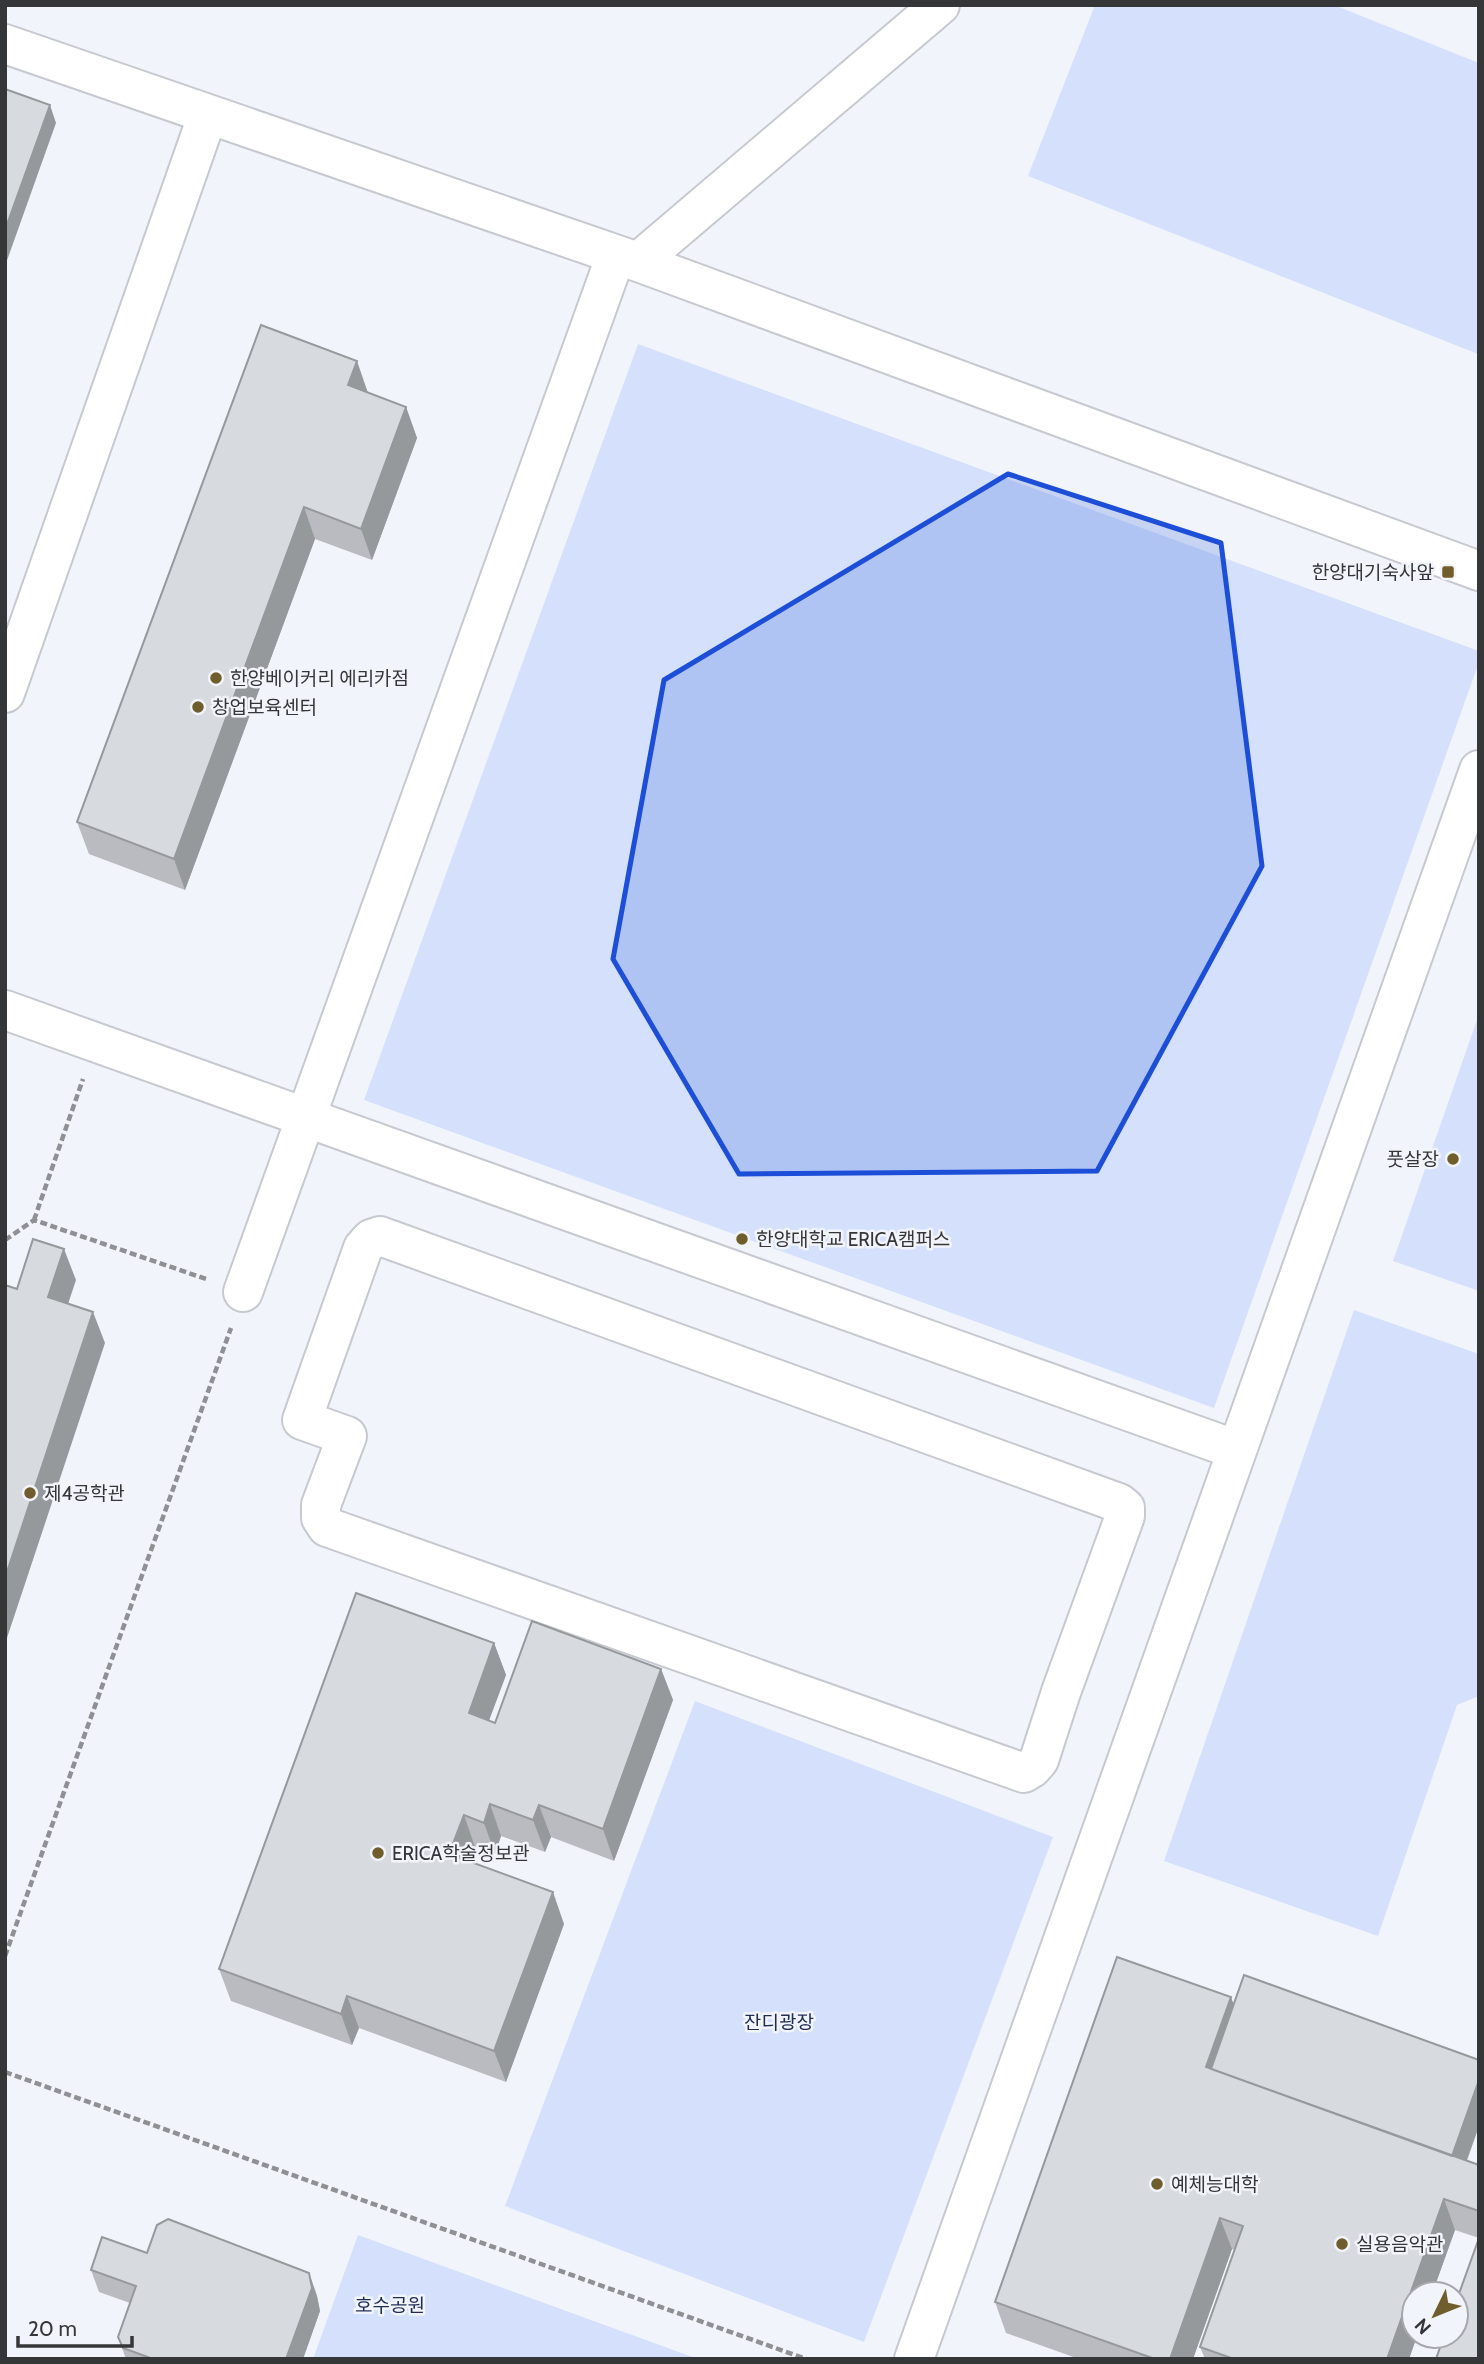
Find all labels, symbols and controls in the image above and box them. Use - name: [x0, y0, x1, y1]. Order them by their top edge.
- place label: 한양대기숙사앞: [1312, 561, 1435, 584]
- marker: 한양대기숙사앞: [1440, 564, 1456, 580]
- place label: 한양베이커리 에리카점: [230, 667, 409, 690]
- marker: 한양베이커리 에리카점: [208, 670, 224, 686]
- place label: 창업보육센터: [212, 696, 317, 719]
- marker: 창업보육센터: [190, 699, 206, 715]
- place label: 풋살장: [1387, 1148, 1439, 1171]
- marker: 풋살장: [1445, 1151, 1461, 1167]
- place label: 한양대학교 ERICA캠퍼스: [756, 1228, 950, 1251]
- marker: 한양대학교 ERICA캠퍼스: [734, 1231, 750, 1247]
- place label: 제4공학관: [44, 1482, 125, 1505]
- marker: 제4공학관: [22, 1485, 38, 1501]
- place label: ERICA학술정보관: [392, 1842, 530, 1865]
- marker: ERICA학술정보관: [370, 1845, 386, 1861]
- park label: 잔디광장: [744, 2011, 814, 2034]
- place label: 예체능대학: [1171, 2173, 1259, 2196]
- marker: 예체능대학: [1149, 2176, 1165, 2192]
- place label: 실용음악관: [1356, 2233, 1443, 2256]
- marker: 실용음악관: [1334, 2236, 1350, 2252]
- north arrow: [1400, 2280, 1470, 2350]
- park label: 호수공원: [355, 2294, 425, 2317]
- scale bar: [18, 2304, 131, 2348]
- text: N: [1410, 2313, 1436, 2339]
- text: 20 m: [28, 2316, 77, 2341]

